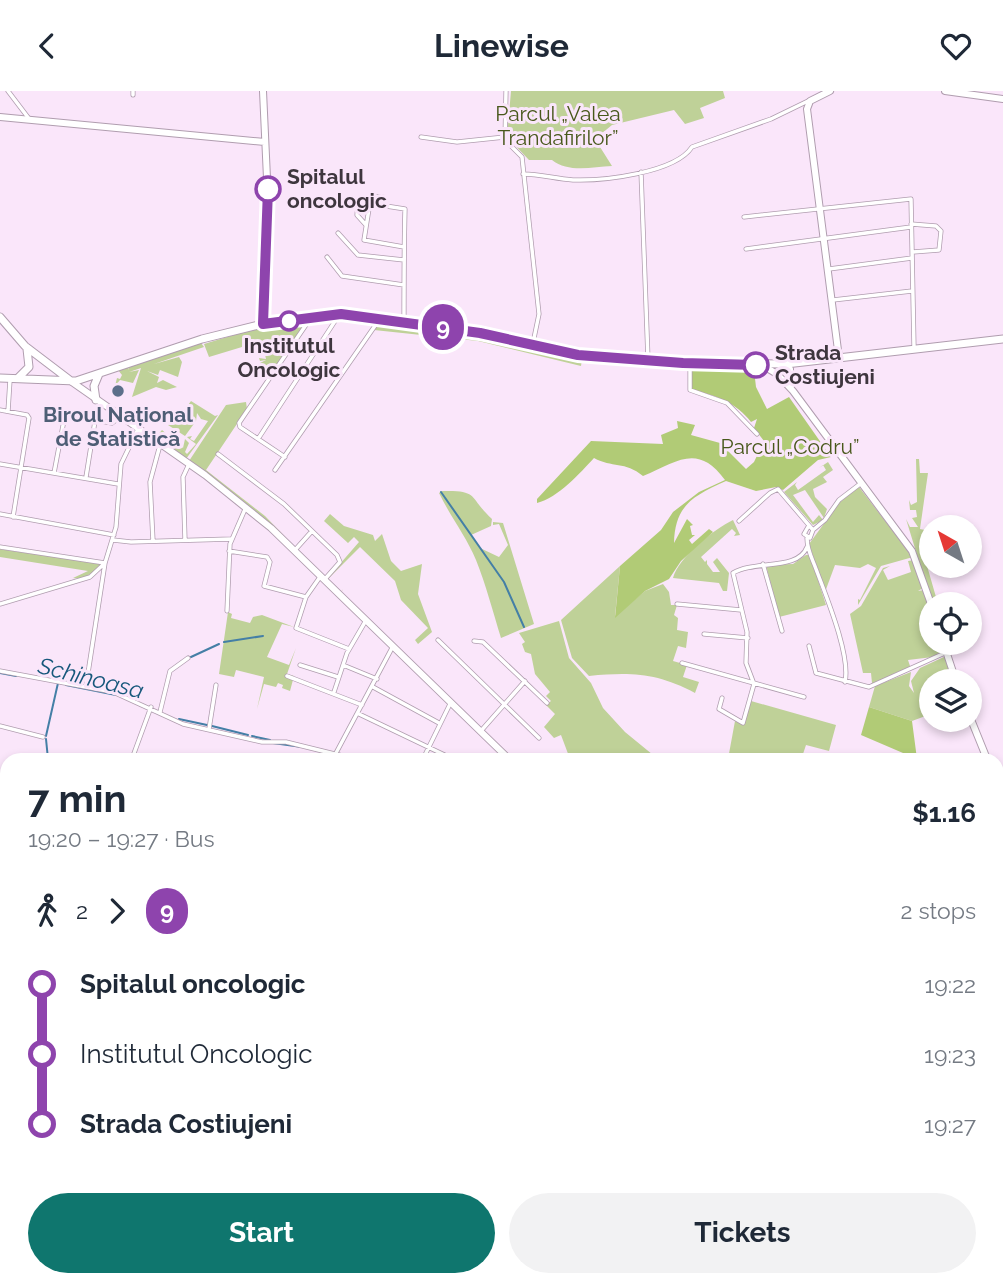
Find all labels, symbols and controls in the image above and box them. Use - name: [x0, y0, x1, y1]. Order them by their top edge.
- icon: back: [28, 27, 66, 65]
- text: Linewise: [434, 27, 569, 64]
- icon: heart: [937, 27, 975, 65]
- park label: Parcul „Valea Trandafirilor”: [495, 101, 621, 150]
- place label: Spitalul oncologic: [287, 164, 387, 213]
- marker: Spitalul oncologic: [255, 176, 281, 202]
- line badge: 9: [420, 304, 466, 350]
- marker: Institutul Oncologic: [279, 311, 299, 331]
- text: 9: [436, 312, 450, 341]
- place label: Institutul Oncologic: [238, 333, 341, 382]
- place label: Strada Costiujeni: [775, 340, 875, 389]
- marker: Strada Costiujeni: [743, 352, 769, 378]
- marker: Biroul Național de Statistică: [110, 383, 126, 399]
- place label: Biroul Național de Statistică: [43, 402, 193, 451]
- park label: Parcul „Codru”: [720, 434, 860, 459]
- north arrow: [919, 515, 982, 577]
- map controls: [919, 515, 982, 732]
- button: locate: [919, 592, 982, 655]
- water label: Schinoasa: [35, 651, 147, 704]
- button: layers: [919, 669, 982, 732]
- text: 7 min: [28, 776, 126, 821]
- text: $1.16: [912, 798, 976, 828]
- text: 19:20 – 19:27 · Bus: [28, 825, 215, 852]
- icon: walk: [28, 892, 66, 930]
- icon: forward: [98, 892, 136, 930]
- text: 9: [160, 896, 174, 925]
- text: 2: [76, 897, 88, 924]
- text: 2 stops: [901, 897, 976, 924]
- text: Spitalul oncologic: [80, 969, 306, 999]
- text: 19:22: [924, 971, 976, 998]
- text: Institutul Oncologic: [80, 1039, 313, 1069]
- text: 19:23: [924, 1041, 976, 1068]
- text: Strada Costiujeni: [80, 1109, 292, 1139]
- text: 19:27: [924, 1111, 976, 1138]
- button: Start: [28, 1193, 495, 1273]
- button: Tickets: [509, 1193, 976, 1273]

